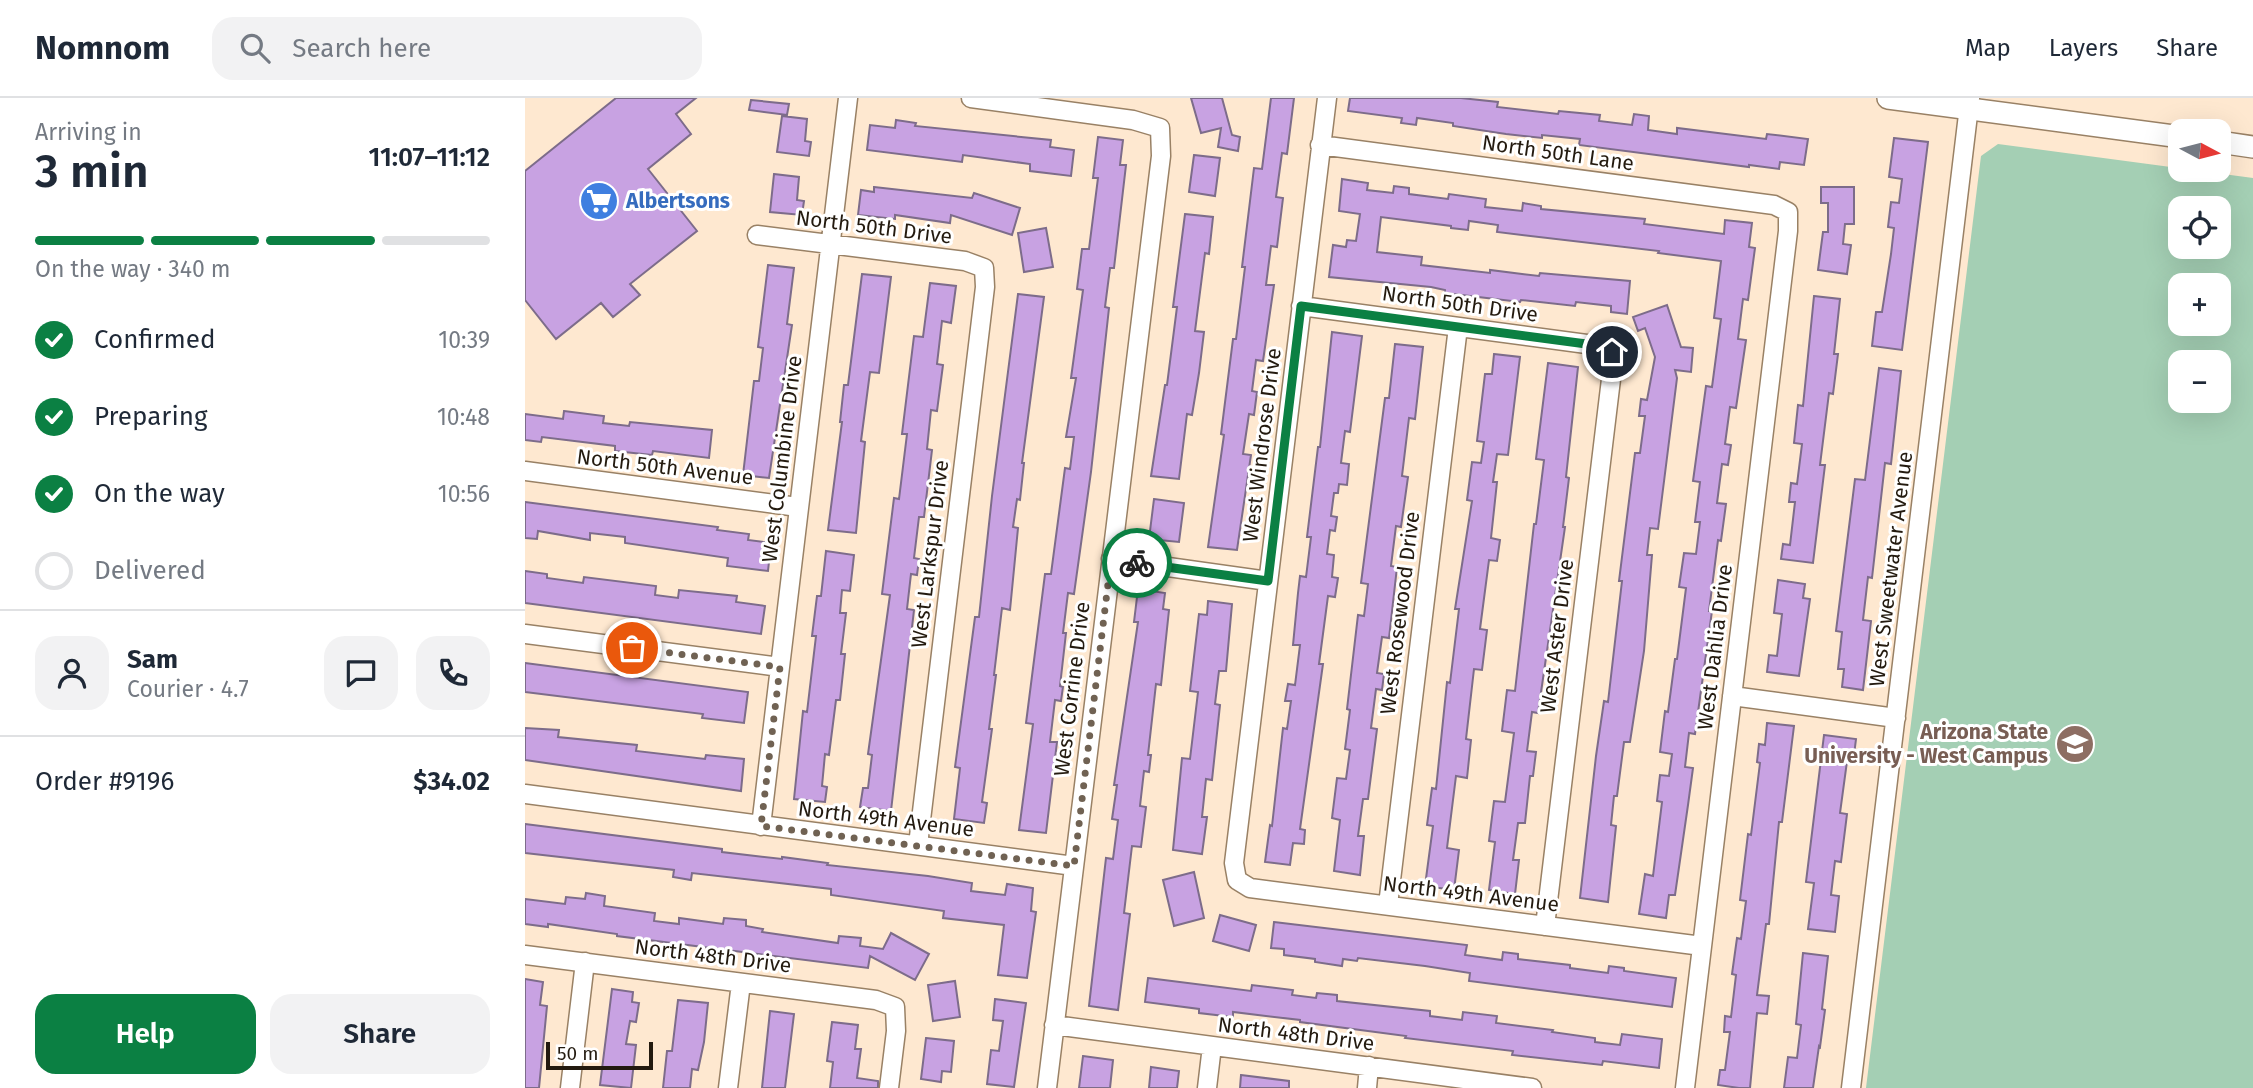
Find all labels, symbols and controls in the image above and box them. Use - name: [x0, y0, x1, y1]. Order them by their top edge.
- search box: [212, 17, 702, 80]
- text: Nomnom: [35, 28, 170, 68]
- icon: search: [236, 29, 274, 67]
- text: Search here: [292, 33, 431, 64]
- text: Map: [1965, 34, 2011, 62]
- text: Layers: [2049, 34, 2118, 62]
- text: Share: [2156, 34, 2218, 62]
- text: Arriving in: [35, 118, 142, 146]
- north arrow: [2168, 119, 2231, 182]
- map controls: [2168, 119, 2231, 413]
- street label: North 50th Lane: [1480, 129, 1636, 177]
- text: 11:07–11:12: [368, 142, 490, 173]
- text: 3 min: [35, 144, 149, 199]
- supermarket icon: Albertsons: [578, 180, 620, 222]
- place label: Albertsons: [625, 188, 730, 214]
- button: locate: [2168, 196, 2231, 259]
- street label: North 50th Drive: [794, 205, 954, 249]
- text: On the way · 340 m: [35, 255, 231, 283]
- button: +: [2168, 273, 2231, 336]
- street label: North 50th Drive: [1380, 280, 1540, 328]
- icon: check: [35, 321, 73, 359]
- pin: [1582, 322, 1642, 382]
- text: Confirmed: [94, 324, 215, 355]
- text: 10:39: [438, 326, 490, 354]
- icon: home: [1593, 333, 1631, 371]
- street label: West Windrose Drive: [1237, 346, 1287, 544]
- button: −: [2168, 350, 2231, 413]
- street label: West Columbine Drive: [756, 354, 808, 564]
- icon: check: [35, 398, 73, 436]
- text: Preparing: [94, 401, 207, 432]
- text: 10:48: [437, 403, 490, 431]
- street label: North 50th Avenue: [575, 443, 755, 491]
- street label: West Sweetwater Avenue: [1864, 450, 1918, 688]
- street label: West Larkspur Drive: [906, 458, 954, 650]
- icon: check: [35, 475, 73, 513]
- text: On the way: [94, 478, 225, 509]
- text: 10:56: [438, 480, 490, 508]
- street label: West Rosewood Drive: [1375, 510, 1425, 716]
- courier: [1102, 528, 1172, 598]
- icon: bike: [1118, 544, 1156, 582]
- text: Delivered: [94, 555, 206, 586]
- street label: West Aster Drive: [1535, 557, 1579, 715]
- street label: West Dahlia Drive: [1692, 563, 1738, 731]
- street label: West Corrine Drive: [1048, 600, 1096, 778]
- pin: [602, 618, 662, 678]
- icon: bag: [613, 629, 651, 667]
- button: person: [35, 636, 109, 710]
- button: chat: [324, 636, 398, 710]
- button: phone: [416, 636, 490, 710]
- text: Sam: [127, 644, 178, 675]
- text: Courier · 4.7: [127, 675, 249, 703]
- place label: Arizona State University - West Campus: [1804, 719, 2048, 769]
- school or university icon: Arizona State University - West Campus: [2054, 723, 2096, 765]
- text: Order #9196: [35, 766, 174, 797]
- text: $34.02: [413, 766, 490, 797]
- street label: North 49th Avenue: [797, 795, 975, 843]
- street label: North 49th Avenue: [1382, 870, 1560, 918]
- street label: North 48th Drive: [633, 933, 793, 979]
- button: Help: [35, 994, 256, 1074]
- button: Share: [270, 994, 490, 1074]
- street label: North 48th Drive: [1216, 1011, 1376, 1057]
- scale bar: [546, 1039, 653, 1071]
- text: 50 m: [557, 1042, 598, 1065]

